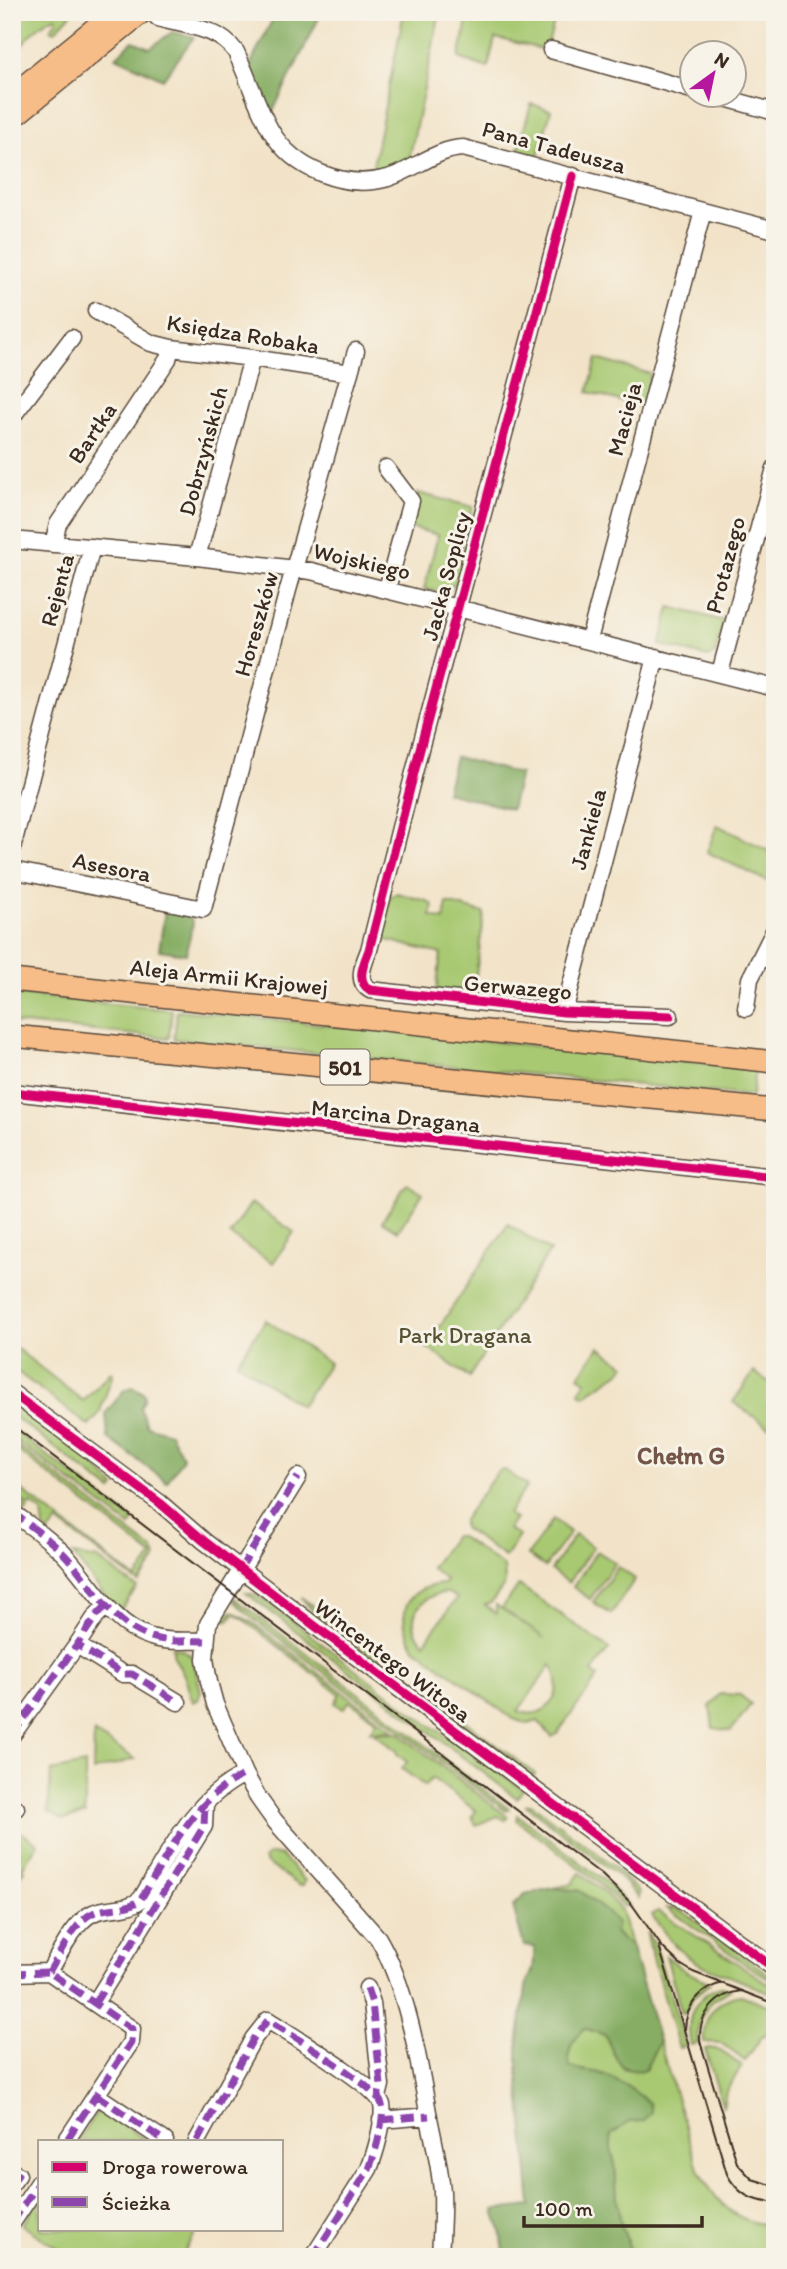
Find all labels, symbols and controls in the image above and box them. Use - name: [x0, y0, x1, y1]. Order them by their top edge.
- north arrow: [678, 38, 748, 108]
- text: N: [710, 47, 734, 73]
- street label: Pana Tadeusza: [479, 114, 629, 180]
- street label: Księdza Robaka: [165, 308, 321, 360]
- street label: Macieja: [601, 379, 647, 459]
- street label: Dobrzyńskich: [172, 383, 234, 519]
- street label: Bartka: [61, 397, 123, 469]
- street label: Jacka Soplicy: [415, 508, 477, 643]
- street label: Protazego: [699, 513, 751, 617]
- street label: Wojskiego: [311, 536, 413, 586]
- street label: Rejenta: [34, 550, 80, 629]
- street label: Horeszków: [228, 568, 284, 680]
- street label: Jankiela: [564, 785, 612, 873]
- street label: Asesora: [71, 846, 153, 888]
- street label: Aleja Armii Krajowej: [129, 953, 329, 1001]
- street label: Gerwazego: [463, 968, 573, 1006]
- road number: 501: [320, 1050, 370, 1084]
- street label: Marcina Dragana: [310, 1093, 482, 1139]
- park label: Park Dragana: [398, 1321, 532, 1349]
- district label: Chełm G: [637, 1441, 725, 1470]
- street label: Wincentego Witosa: [309, 1592, 477, 1728]
- legend: [38, 2140, 284, 2230]
- text: Droga rowerowa: [102, 2154, 248, 2179]
- scale bar: [524, 2185, 703, 2229]
- text: Ścieżka: [102, 2190, 170, 2215]
- text: 100 m: [535, 2196, 593, 2221]

